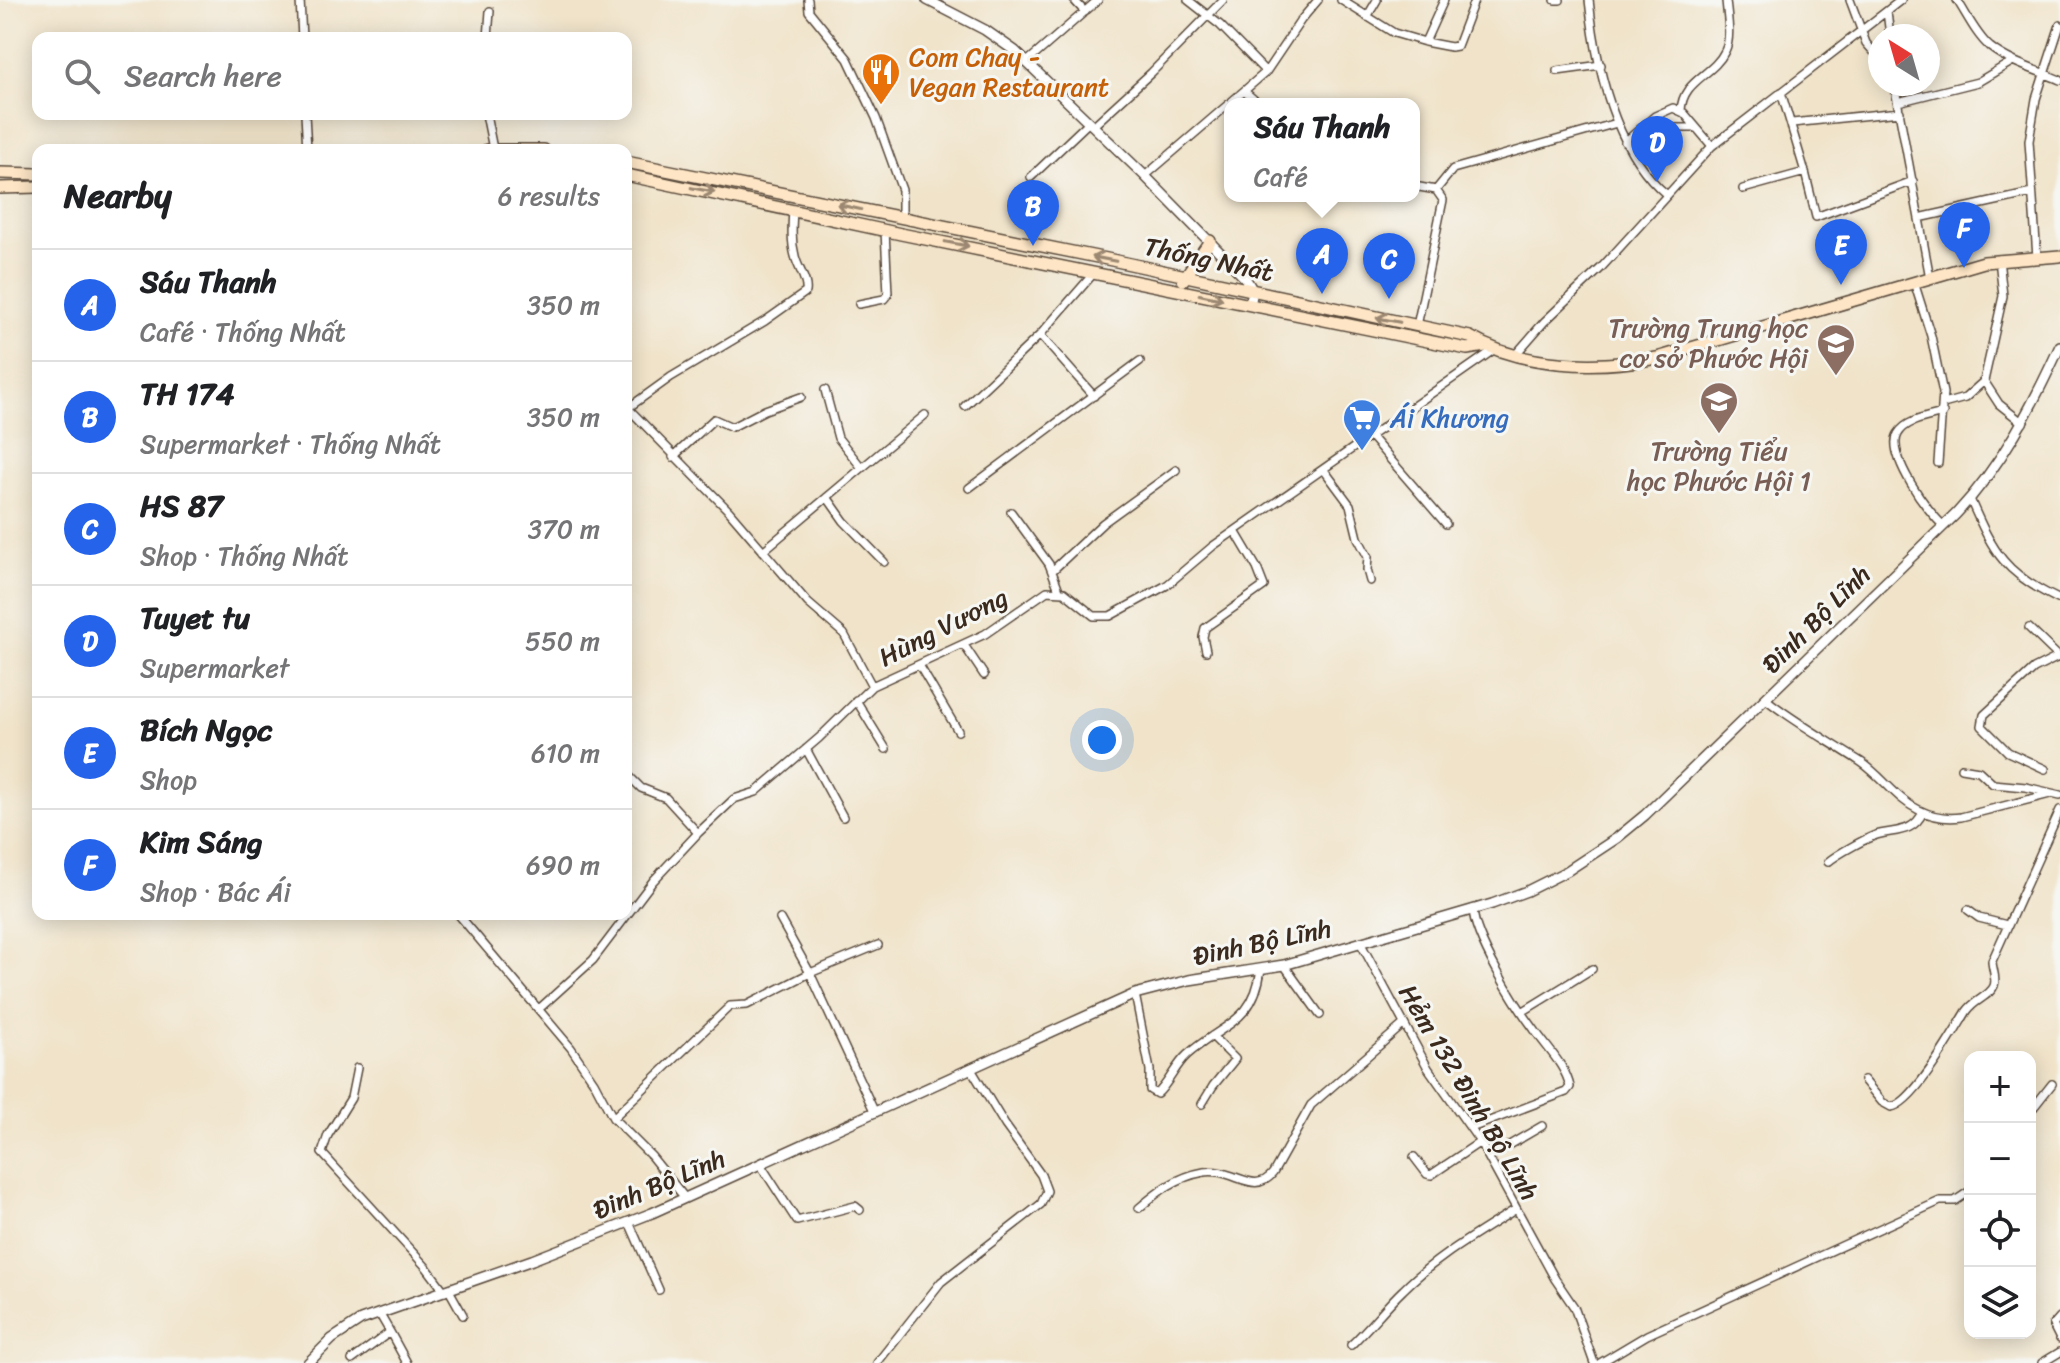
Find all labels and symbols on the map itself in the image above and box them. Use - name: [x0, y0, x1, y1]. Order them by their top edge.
- north arrow: [1868, 24, 1940, 96]
- place label: Com Chay - Vegan Restaurant: [909, 34, 1109, 110]
- restaurant icon: Com Chay - Vegan Restaurant: [860, 51, 902, 106]
- pin: D: [1631, 116, 1683, 182]
- pin: B: [1007, 180, 1059, 246]
- one-way arrow: [689, 183, 715, 198]
- one-way arrow: [836, 199, 862, 214]
- pin: F: [1938, 202, 1990, 268]
- pin: E: [1815, 219, 1867, 285]
- street label: Thống Nhất: [1140, 223, 1278, 295]
- pin: A: [1296, 228, 1348, 294]
- pin: C: [1363, 233, 1415, 299]
- one-way arrow: [943, 238, 969, 253]
- one-way arrow: [1091, 251, 1117, 266]
- one-way arrow: [1198, 290, 1224, 305]
- place label: Trường Trung học cơ sở Phước Hội: [1609, 305, 1809, 381]
- one-way arrow: [1376, 312, 1402, 327]
- school or university icon: Trường Trung học cơ sở Phước Hội: [1815, 322, 1857, 377]
- school or university icon: Trường Tiểu học Phước Hội 1: [1698, 380, 1740, 435]
- place label: Ái Khương: [1389, 395, 1509, 441]
- supermarket icon: Ái Khương: [1341, 397, 1383, 452]
- place label: Trường Tiểu học Phước Hội 1: [1626, 428, 1811, 504]
- street label: Đinh Bộ Lĩnh: [1750, 553, 1882, 685]
- street label: Hùng Vương: [870, 575, 1016, 679]
- your location: [1082, 720, 1122, 760]
- street label: Đinh Bộ Lĩnh: [1189, 905, 1335, 979]
- street label: Hẻm 132 Đinh Bộ Lĩnh: [1386, 975, 1552, 1209]
- street label: Đinh Bộ Lĩnh: [585, 1135, 733, 1233]

